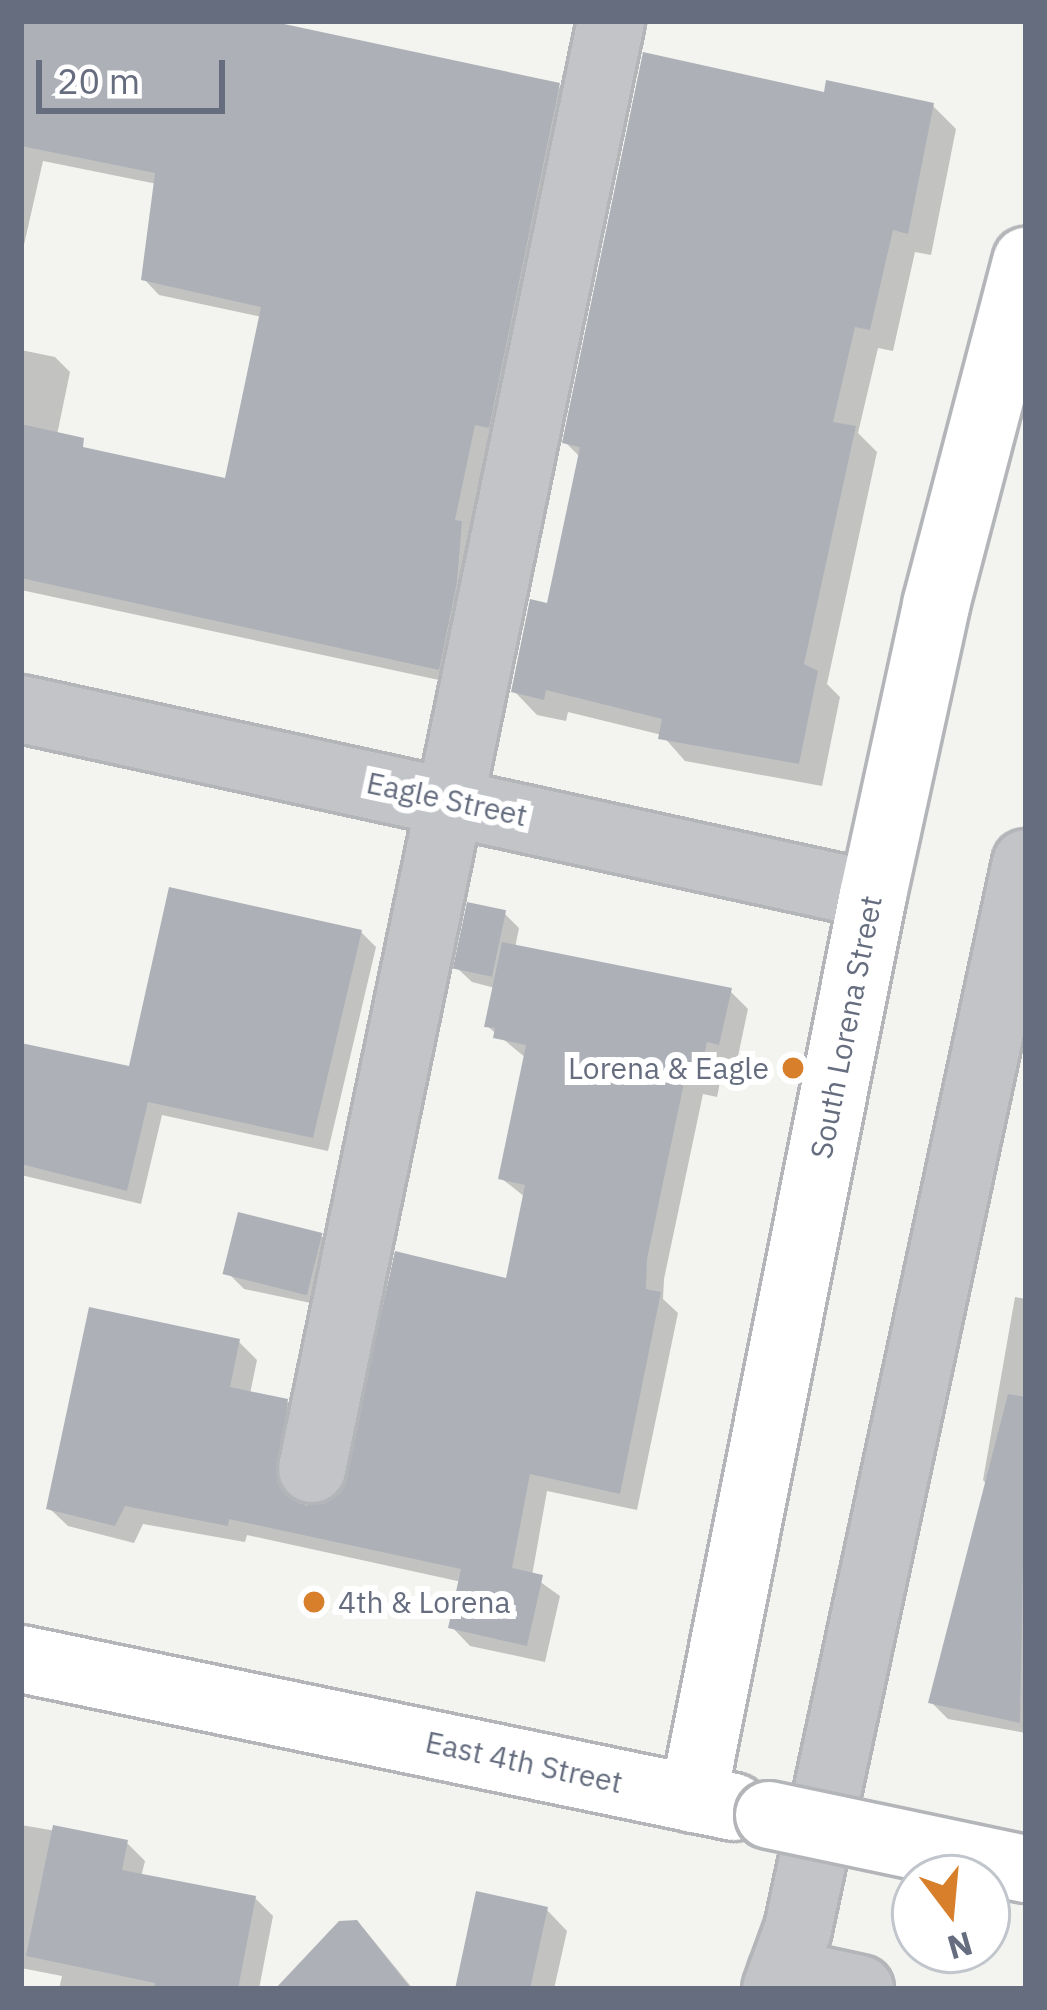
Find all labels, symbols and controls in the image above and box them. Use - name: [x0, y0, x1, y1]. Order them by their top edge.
- scale bar: [42, 36, 231, 110]
- text: 20 m: [57, 57, 140, 104]
- street label: Eagle Street: [363, 764, 531, 834]
- street label: South Lorena Street: [803, 892, 889, 1162]
- place label: Lorena & Eagle: [568, 1050, 769, 1086]
- marker: Lorena & Eagle: [780, 1055, 806, 1081]
- place label: 4th & Lorena: [338, 1584, 510, 1620]
- marker: 4th & Lorena: [301, 1589, 327, 1615]
- street label: East 4th Street: [422, 1724, 626, 1800]
- north arrow: [891, 1854, 1011, 1974]
- text: N: [943, 1922, 978, 1970]

